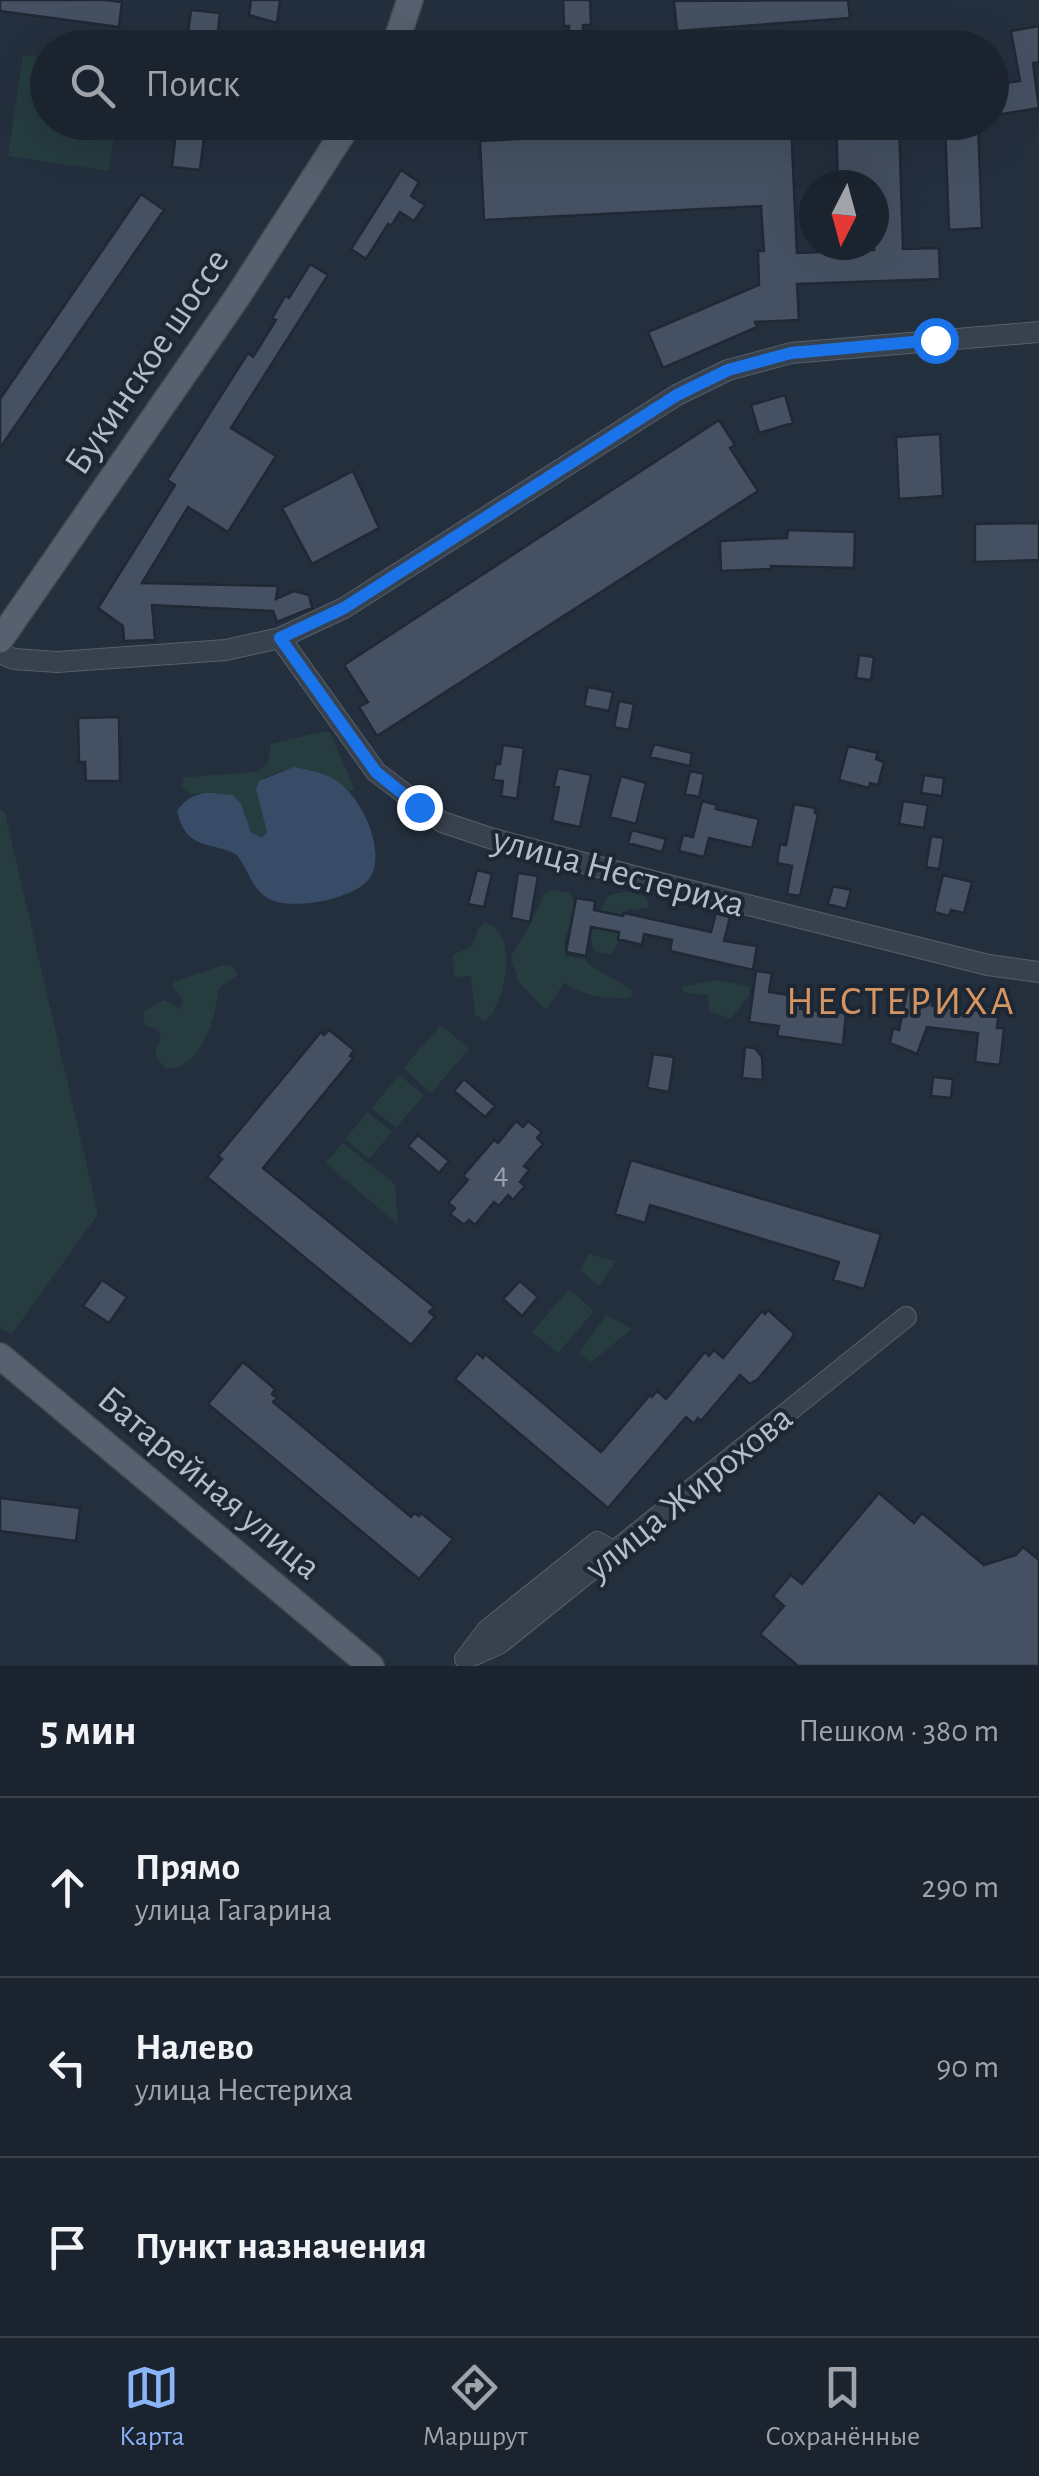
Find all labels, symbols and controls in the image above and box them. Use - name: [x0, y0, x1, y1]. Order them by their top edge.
- search box: [30, 30, 1009, 140]
- icon: search: [65, 58, 120, 113]
- text: Поиск: [145, 66, 240, 104]
- north arrow: [799, 170, 889, 260]
- street label: Букинское шоссе: [58, 243, 237, 482]
- route start: [913, 318, 959, 364]
- route end: [397, 785, 443, 831]
- street label: улица Нестериха: [488, 821, 748, 925]
- district label: НЕСТЕРИХА: [786, 982, 1016, 1022]
- house number: 4: [493, 1157, 509, 1189]
- street label: Батарейная улица: [90, 1380, 327, 1587]
- street label: улица Жирохова: [578, 1399, 800, 1589]
- text: 5 мин: [40, 1710, 137, 1752]
- text: Пешком · 380 m: [798, 1715, 999, 1747]
- text: Прямо: [135, 1849, 240, 1887]
- icon: ahead: [40, 1860, 95, 1915]
- text: 290 m: [922, 1871, 999, 1903]
- text: улица Гагарина: [135, 1894, 332, 1926]
- text: Налево: [135, 2029, 254, 2067]
- icon: left: [40, 2040, 95, 2095]
- text: 90 m: [936, 2051, 999, 2083]
- text: улица Нестериха: [135, 2074, 353, 2106]
- icon: arrive: [40, 2220, 95, 2275]
- text: Пункт назначения: [135, 2228, 427, 2266]
- tab: Карта: [119, 2360, 185, 2454]
- tab: Маршрут: [422, 2360, 528, 2454]
- tab: Сохранённые: [765, 2360, 920, 2454]

